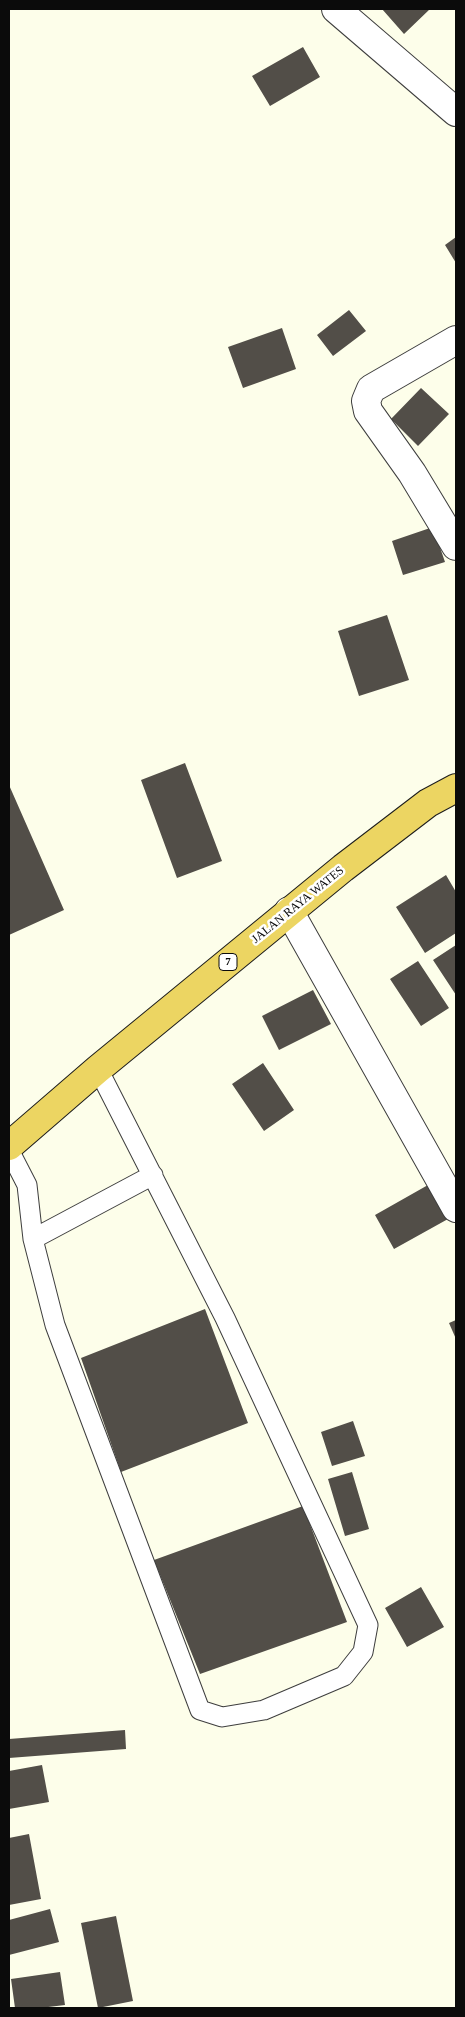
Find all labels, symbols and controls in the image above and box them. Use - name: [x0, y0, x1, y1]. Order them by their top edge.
- street label: JALAN RAYA WATES: [249, 863, 347, 947]
- road number: 7: [219, 954, 237, 970]

